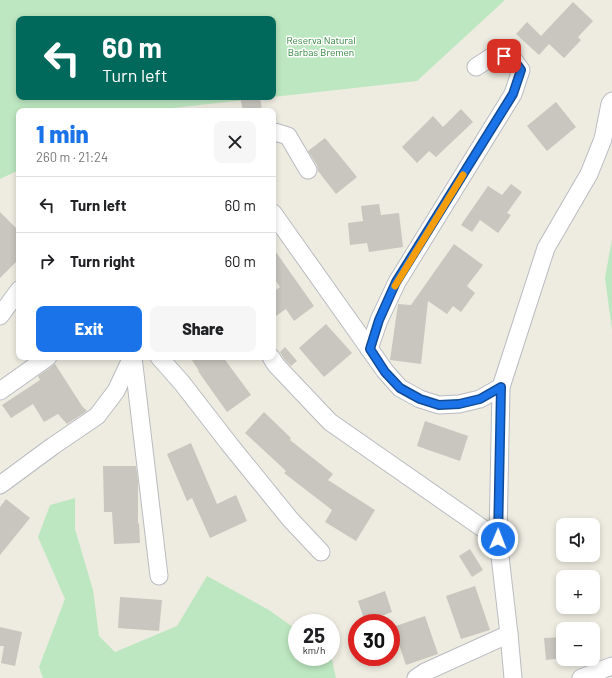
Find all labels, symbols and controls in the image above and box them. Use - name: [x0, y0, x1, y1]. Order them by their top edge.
- text: 60 m: [102, 30, 162, 64]
- icon: left: [36, 32, 88, 84]
- park label: Reserva Natural Barbas Bremen: [287, 34, 356, 58]
- pin: [487, 39, 521, 73]
- icon: arrive: [493, 45, 515, 67]
- text: Turn left: [102, 64, 168, 86]
- text: 1 min: [36, 119, 89, 148]
- button: close: [214, 121, 256, 163]
- text: 260 m · 21:24: [36, 149, 108, 165]
- icon: left: [36, 194, 58, 216]
- text: Turn left: [70, 196, 126, 214]
- text: 60 m: [224, 196, 256, 214]
- icon: right: [36, 250, 58, 272]
- text: Turn right: [70, 252, 135, 270]
- text: 60 m: [224, 252, 256, 270]
- button: Exit: [36, 306, 142, 352]
- button: Share: [150, 306, 256, 352]
- position arrow: [477, 518, 519, 560]
- map controls: [556, 518, 600, 666]
- button: sound: [556, 518, 600, 562]
- button: +: [556, 570, 600, 614]
- speed limit sign: 30: [348, 614, 400, 666]
- button: −: [556, 622, 600, 666]
- text: 25: [303, 623, 325, 647]
- text: km/h: [303, 644, 325, 656]

